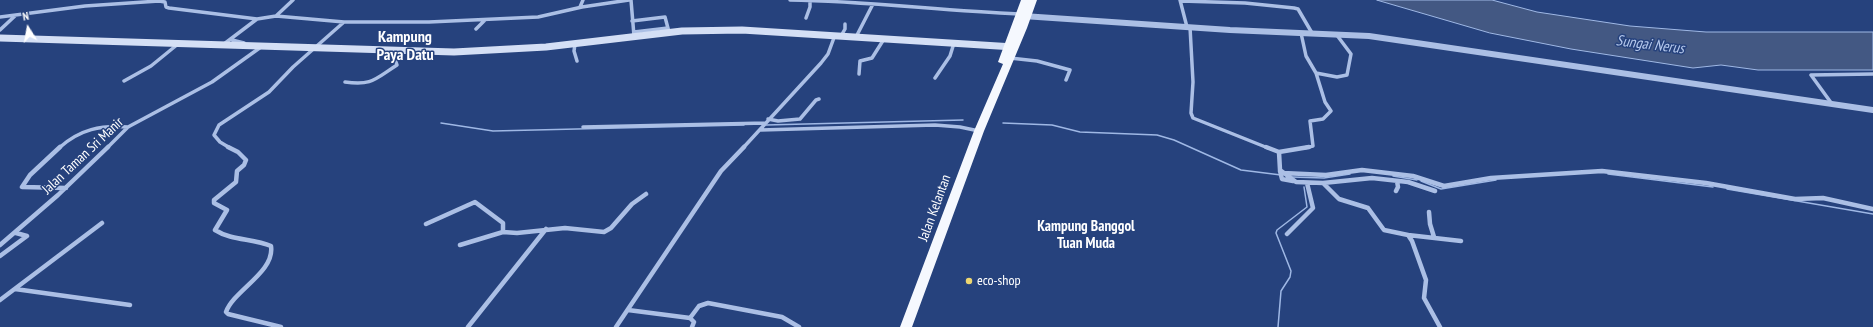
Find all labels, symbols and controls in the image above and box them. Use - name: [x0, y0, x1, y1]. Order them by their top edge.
- north arrow: [8, 8, 48, 48]
- text: N: [21, 9, 30, 24]
- district label: Kampung Paya Datu: [376, 27, 434, 65]
- water label: Sungai Nerus: [1615, 32, 1685, 58]
- street label: Jalan Taman Sri Manir: [39, 114, 127, 198]
- street label: Jalan Kelantan: [915, 172, 955, 244]
- district label: Kampung Banggol Tuan Muda: [1037, 218, 1135, 253]
- place label: eco-shop: [977, 273, 1021, 289]
- marker: eco-shop: [964, 276, 974, 286]

